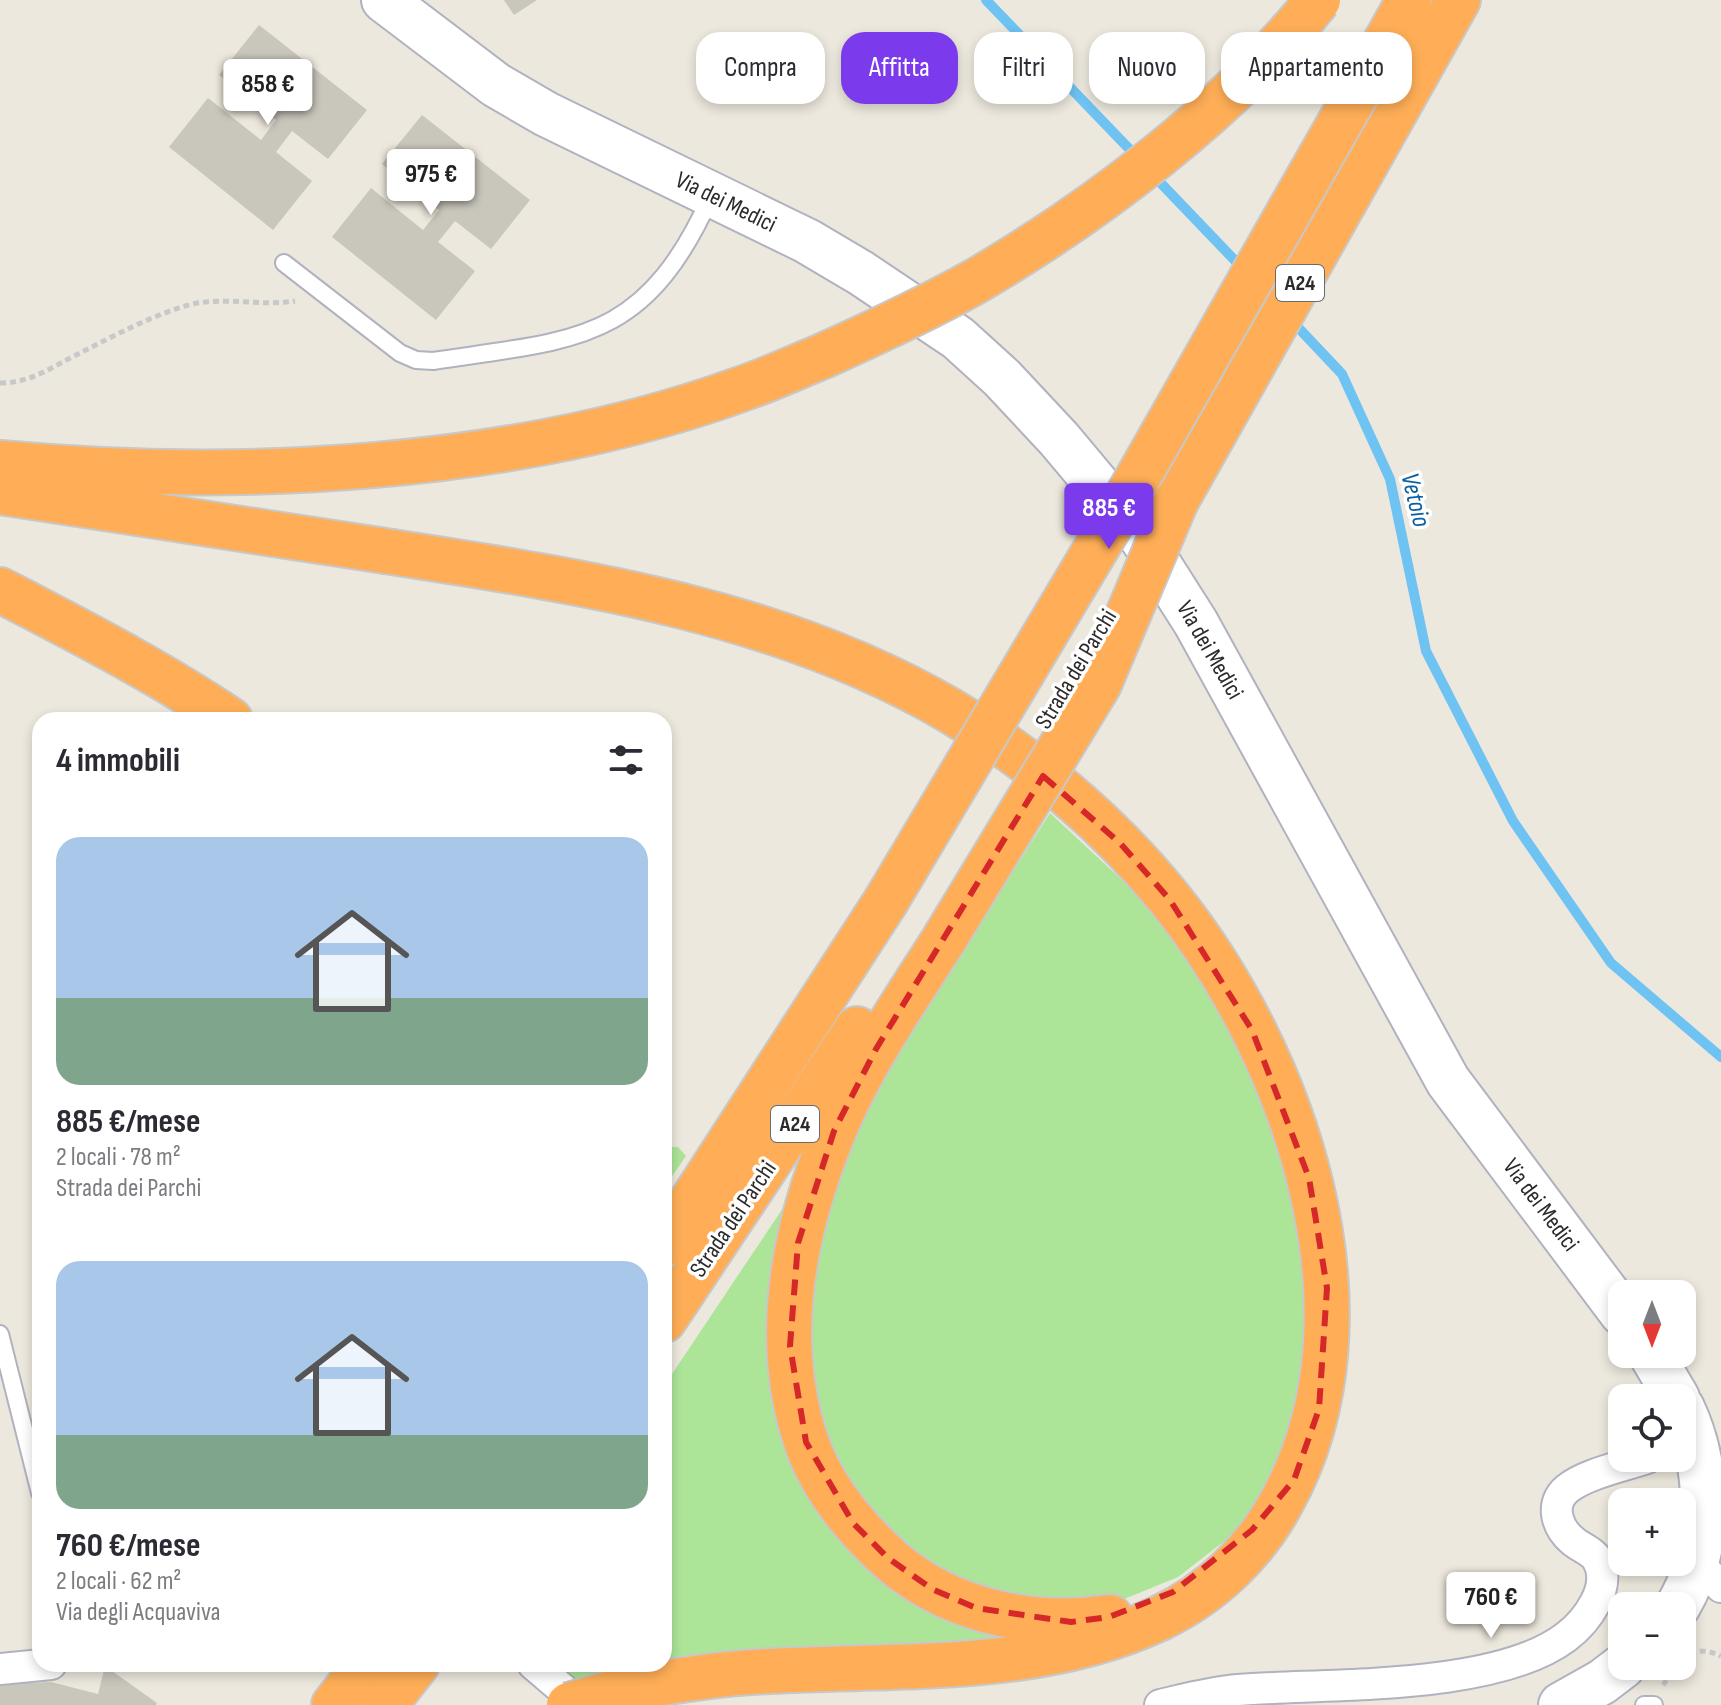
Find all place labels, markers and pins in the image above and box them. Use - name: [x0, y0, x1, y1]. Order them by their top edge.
- pin: 858 €: [212, 59, 324, 127]
- pin: 975 €: [375, 149, 487, 217]
- pin: 885 €: [1053, 483, 1165, 551]
- pin: 760 €: [1435, 1572, 1547, 1640]

